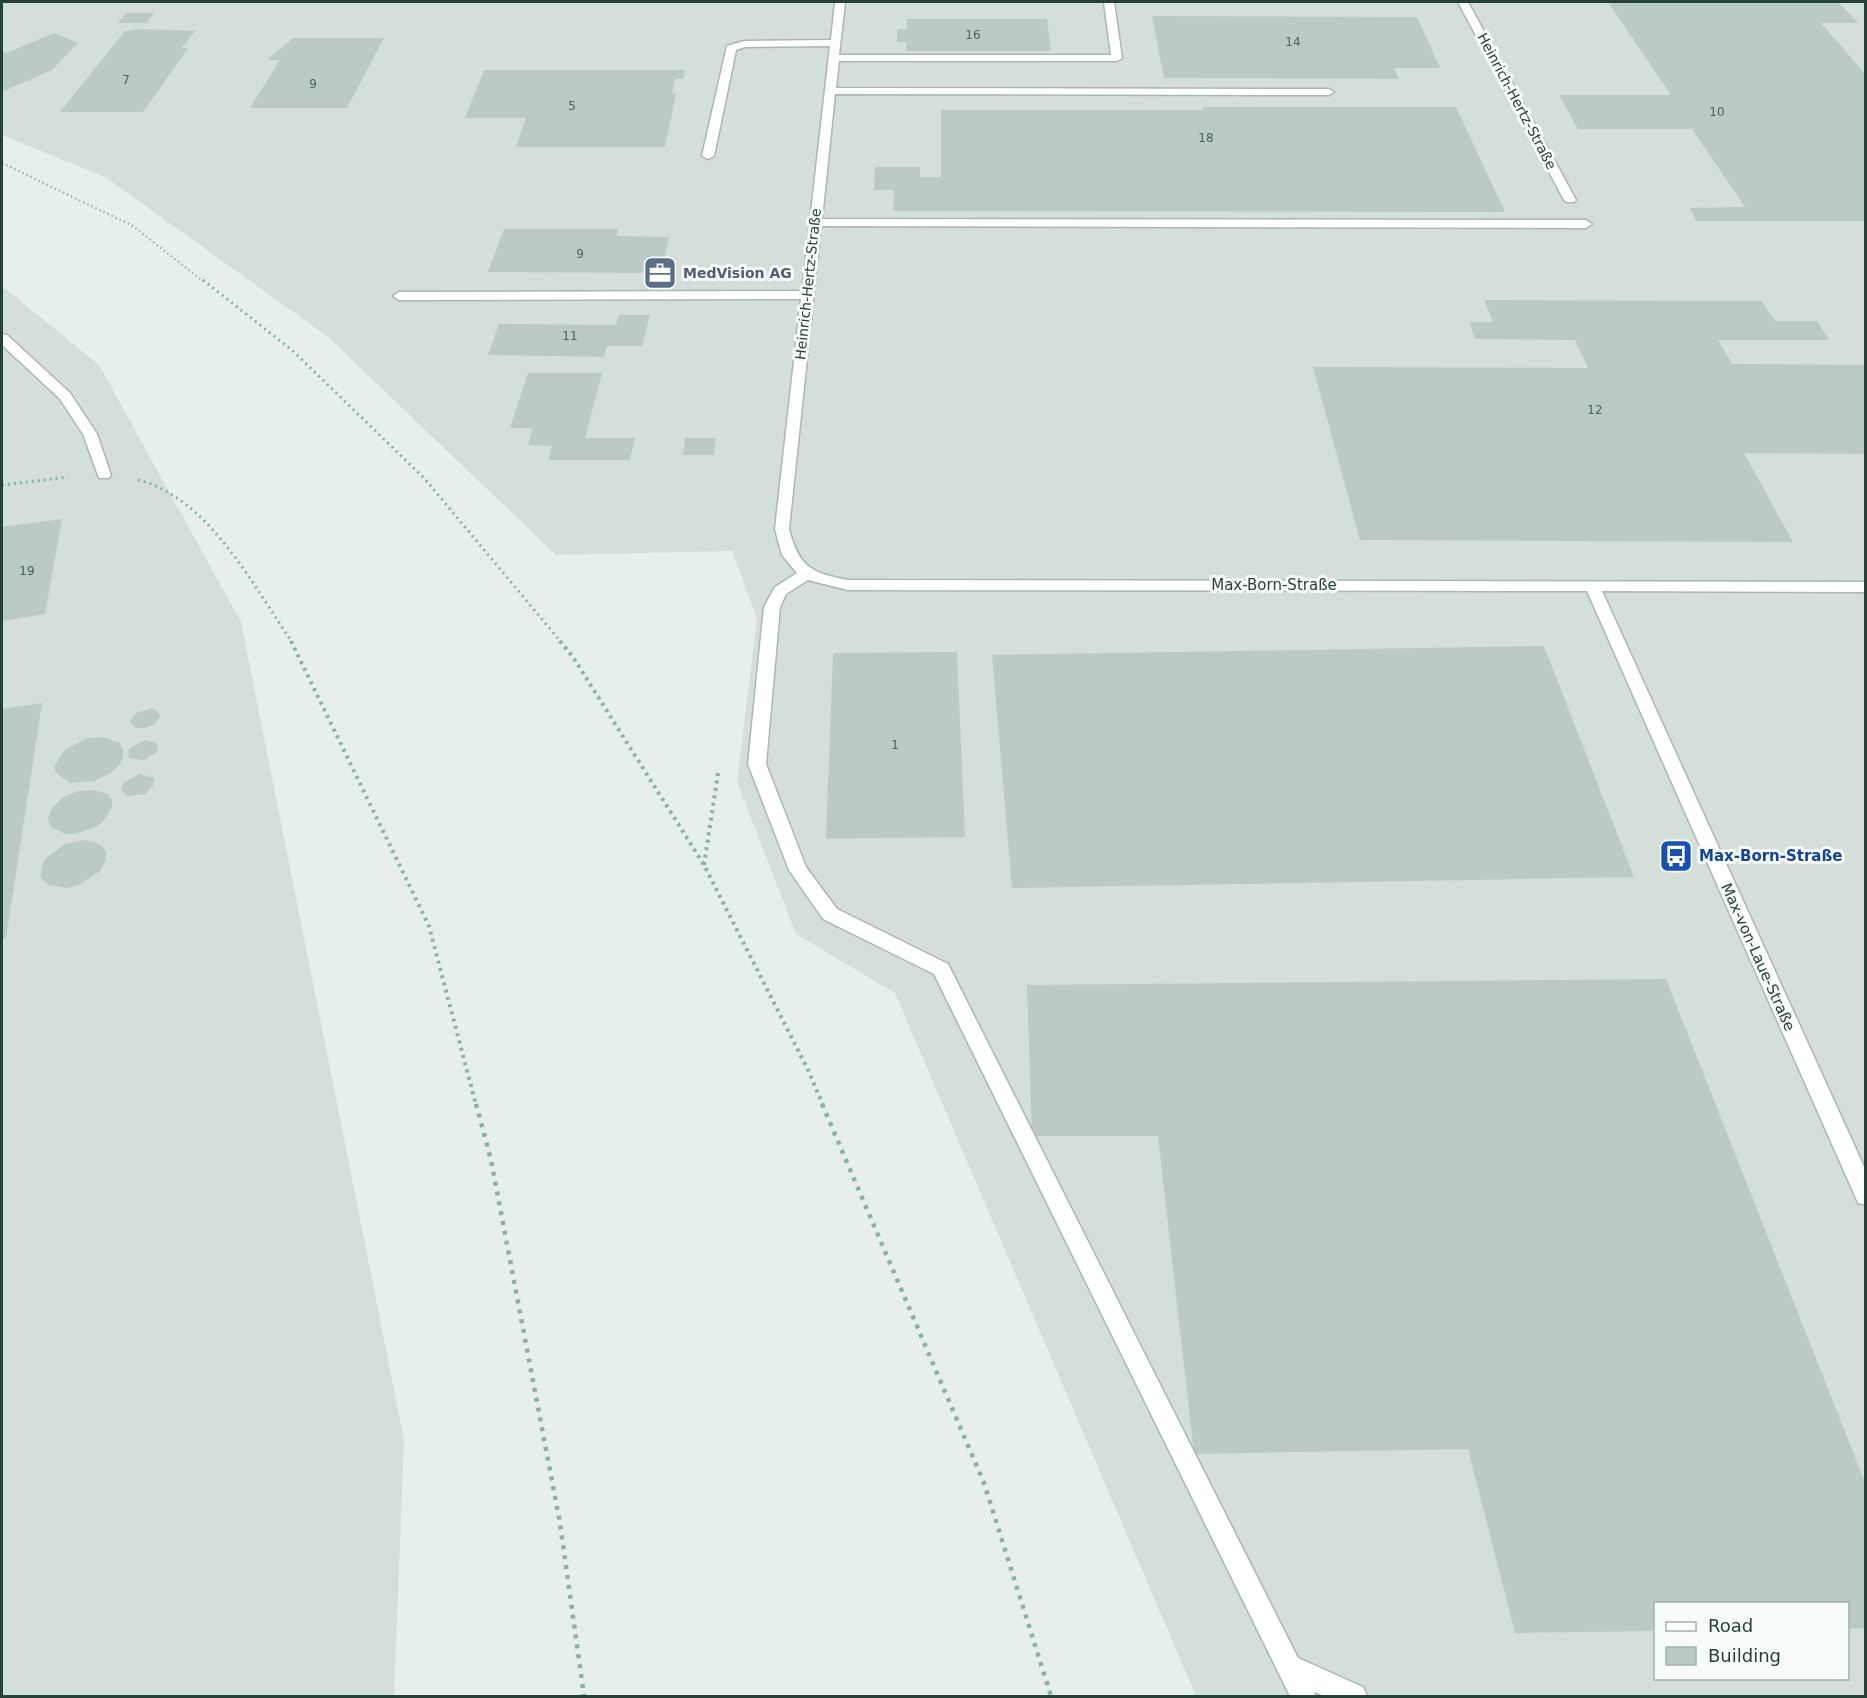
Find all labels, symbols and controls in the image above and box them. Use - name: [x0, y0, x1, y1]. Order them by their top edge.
- house number: 16: [965, 28, 981, 42]
- street label: Heinrich-Hertz-Straße: [1474, 30, 1560, 172]
- house number: 14: [1285, 35, 1301, 49]
- house number: 7: [122, 73, 130, 87]
- house number: 9: [309, 77, 317, 91]
- house number: 5: [568, 99, 576, 113]
- house number: 10: [1709, 105, 1725, 119]
- house number: 18: [1198, 131, 1214, 145]
- street label: Heinrich-Hertz-Straße: [792, 208, 824, 360]
- house number: 9: [576, 247, 584, 261]
- office icon: MedVision AG: [642, 255, 678, 291]
- place label: MedVision AG: [683, 265, 792, 281]
- house number: 11: [562, 329, 578, 343]
- house number: 12: [1587, 403, 1603, 417]
- house number: 19: [19, 564, 35, 578]
- street label: Max-Born-Straße: [1211, 576, 1337, 594]
- house number: 1: [891, 738, 899, 752]
- bus stop icon: Max-Born-Straße: [1658, 838, 1694, 874]
- place label: Max-Born-Straße: [1699, 847, 1842, 865]
- street label: Max-von-Laue-Straße: [1717, 880, 1799, 1034]
- legend: [1654, 1602, 1849, 1680]
- text: Road: [1708, 1615, 1753, 1636]
- text: Building: [1708, 1645, 1781, 1666]

